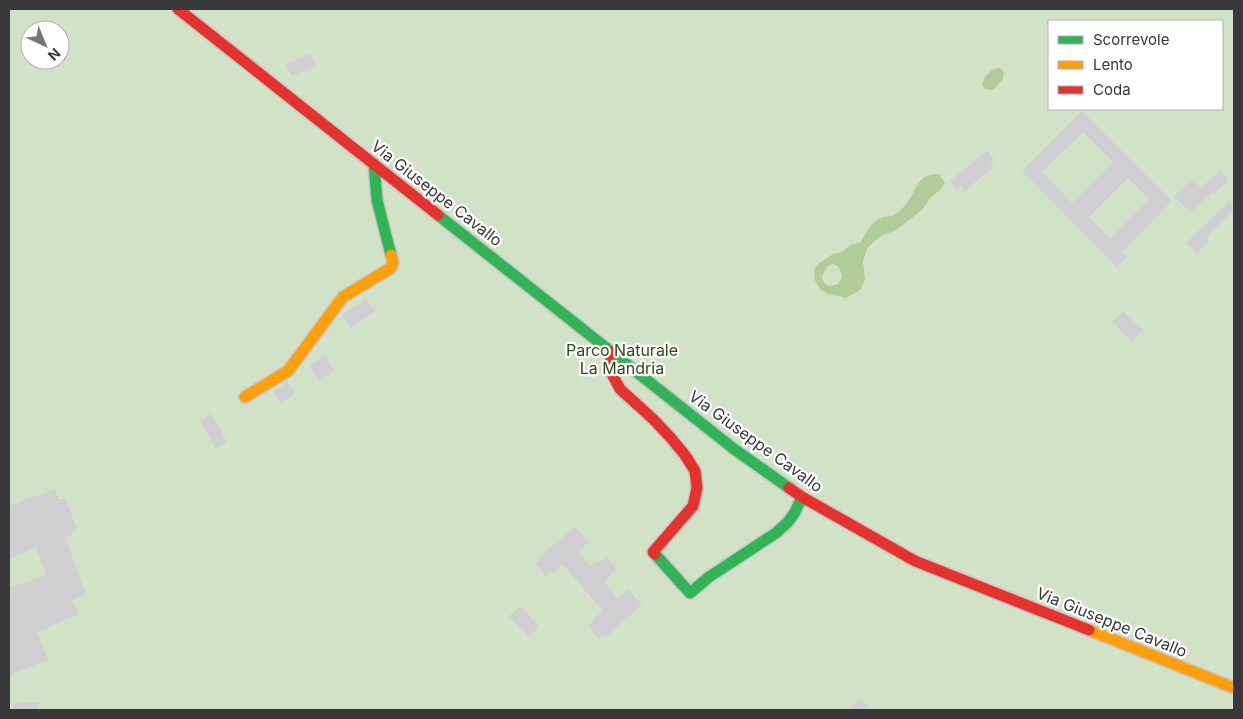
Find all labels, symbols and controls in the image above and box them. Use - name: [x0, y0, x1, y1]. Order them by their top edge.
- north arrow: [20, 20, 70, 70]
- legend: [1048, 20, 1223, 110]
- text: Scorrevole: [1093, 30, 1169, 49]
- text: N: [45, 45, 64, 65]
- text: Lento: [1093, 55, 1133, 74]
- text: Coda: [1093, 80, 1131, 99]
- street label: Via Giuseppe Cavallo: [368, 136, 506, 250]
- park label: Parco Naturale La Mandria: [566, 340, 678, 378]
- street label: Via Giuseppe Cavallo: [685, 386, 827, 496]
- street label: Via Giuseppe Cavallo: [1034, 583, 1190, 661]

